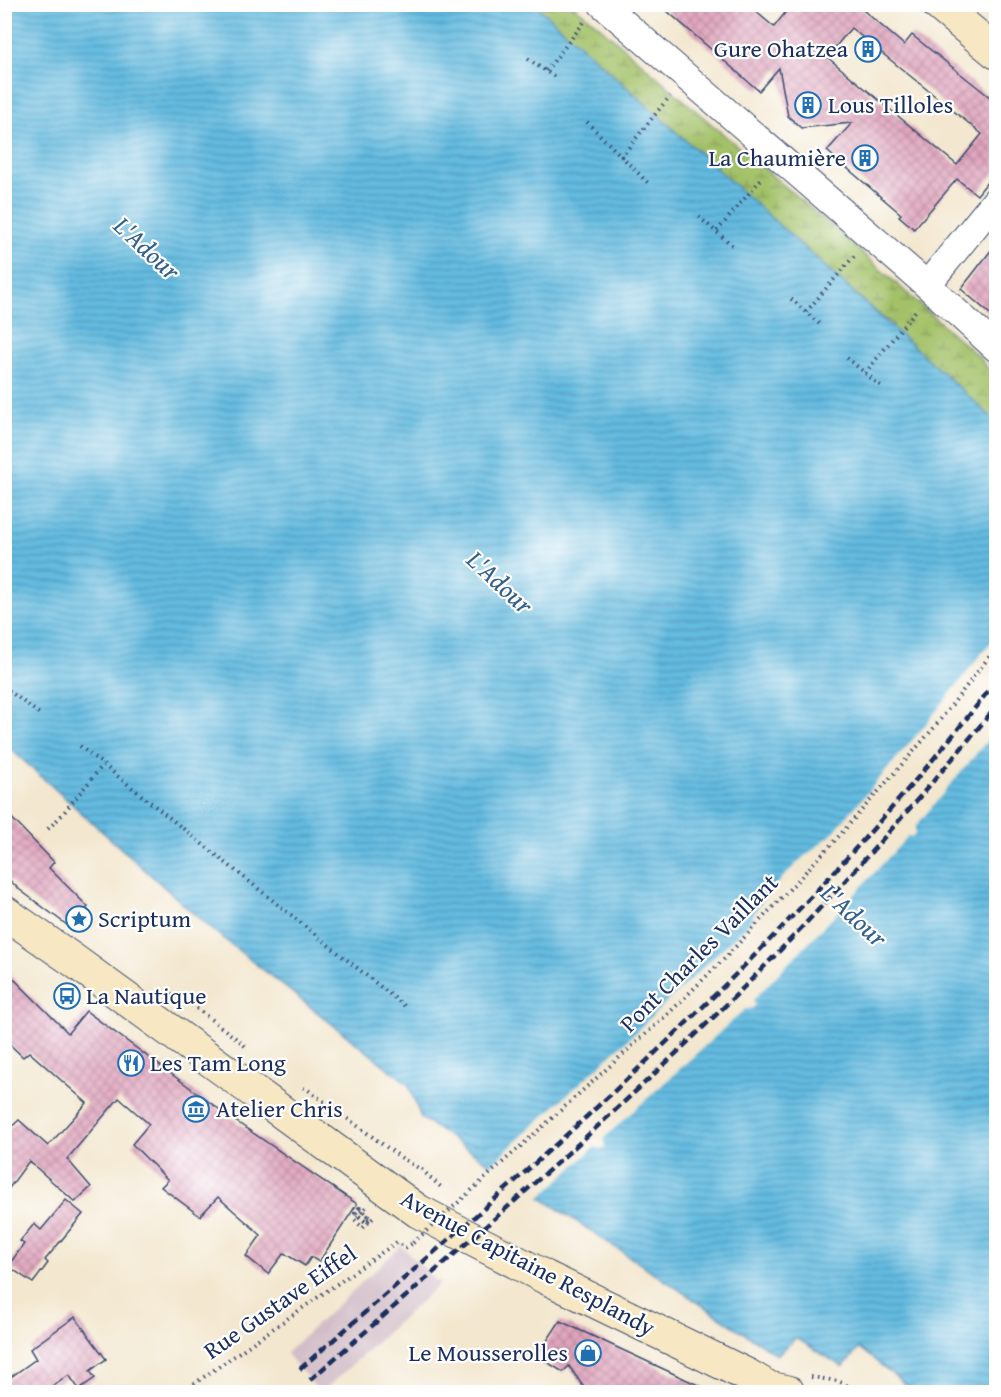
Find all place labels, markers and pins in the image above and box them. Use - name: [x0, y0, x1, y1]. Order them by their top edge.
- place label: Gure Ohatzea: [714, 31, 849, 66]
- building icon: Gure Ohatzea: [853, 34, 883, 64]
- place label: Lous Tilloles: [828, 87, 953, 122]
- building icon: Lous Tilloles: [793, 90, 823, 120]
- place label: La Chaumière: [708, 140, 846, 175]
- building icon: La Chaumière: [850, 143, 880, 173]
- place label: Scriptum: [98, 901, 191, 936]
- place icon: Scriptum: [64, 904, 94, 934]
- place label: La Nautique: [86, 978, 206, 1013]
- bus stop icon: La Nautique: [52, 981, 82, 1011]
- place label: Les Tam Long: [150, 1045, 286, 1080]
- restaurant icon: Les Tam Long: [116, 1048, 146, 1078]
- place label: Atelier Chris: [216, 1091, 343, 1126]
- museum icon: Atelier Chris: [181, 1094, 211, 1124]
- place label: Le Mousserolles: [408, 1335, 568, 1370]
- shop icon: Le Mousserolles: [573, 1338, 603, 1368]

